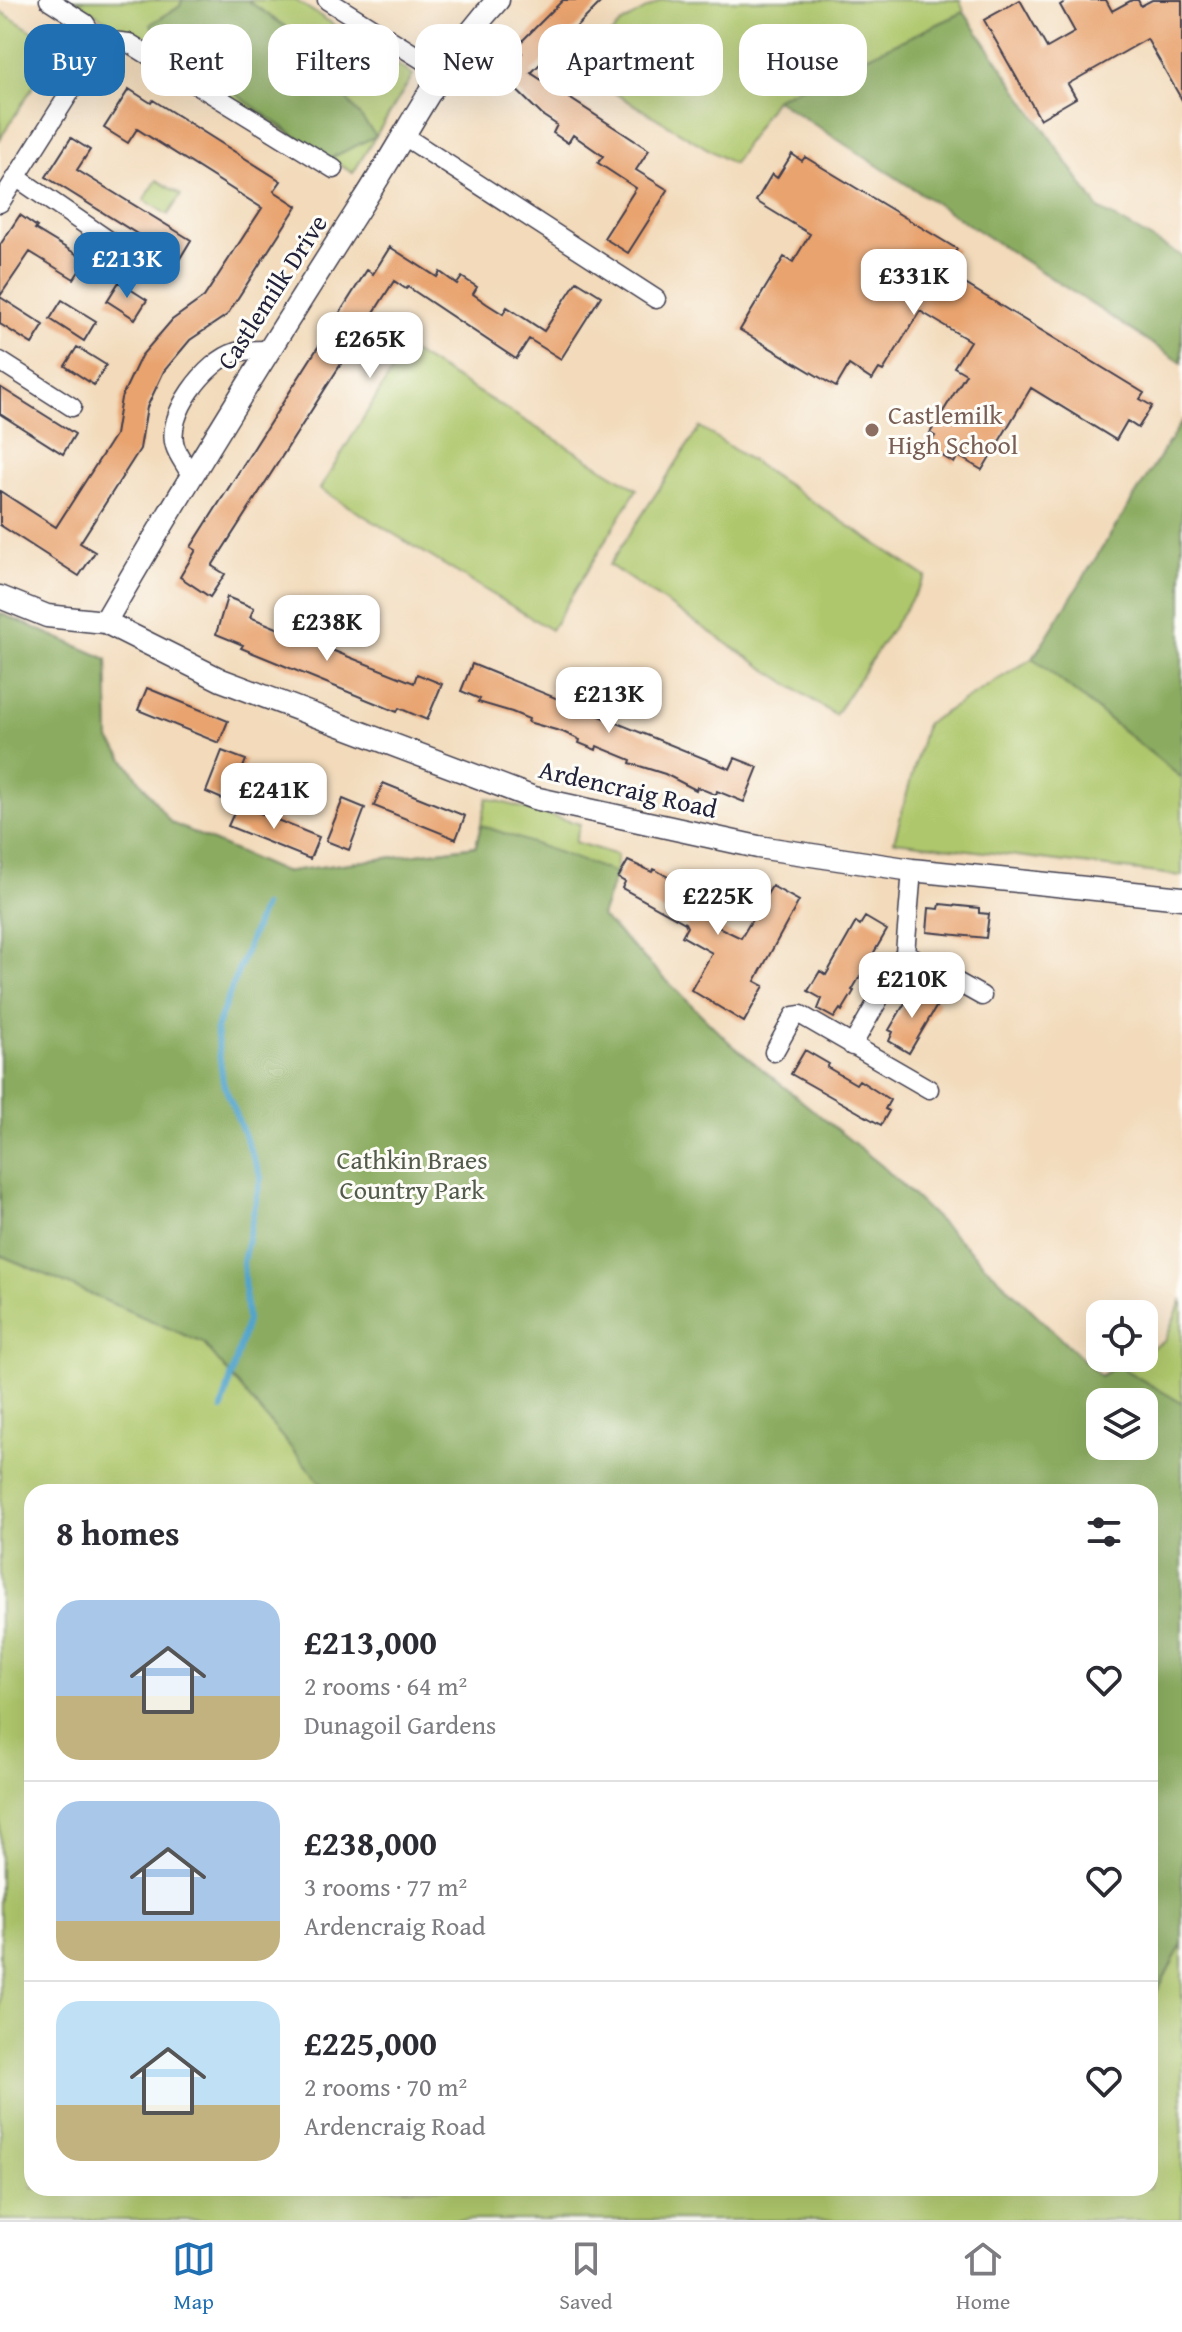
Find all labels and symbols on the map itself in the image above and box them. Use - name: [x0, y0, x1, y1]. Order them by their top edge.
- street label: Castlemilk Drive: [207, 206, 337, 377]
- pin: £213K: [71, 232, 183, 300]
- pin: £331K: [858, 249, 970, 317]
- pin: £265K: [314, 312, 426, 380]
- place label: Castlemilk High School: [888, 395, 1018, 464]
- marker: Castlemilk High School: [863, 421, 881, 439]
- pin: £238K: [271, 595, 383, 663]
- pin: £213K: [553, 667, 665, 735]
- street label: Ardencraig Road: [535, 749, 721, 828]
- pin: £241K: [218, 763, 330, 831]
- pin: £225K: [662, 869, 774, 937]
- pin: £210K: [856, 952, 968, 1020]
- park label: Cathkin Braes Country Park: [336, 1140, 488, 1209]

